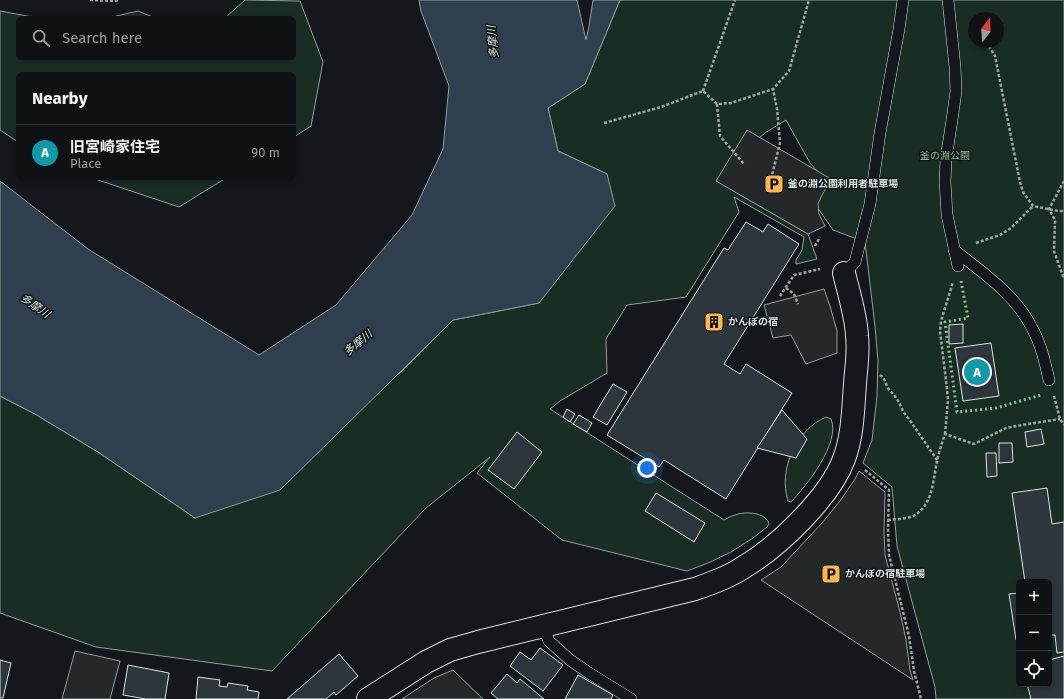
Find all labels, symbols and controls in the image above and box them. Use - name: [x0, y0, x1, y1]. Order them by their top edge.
- north arrow: [968, 12, 1004, 48]
- search box: [16, 16, 296, 60]
- water label: 多摩川: [485, 24, 501, 59]
- icon: search: [30, 27, 52, 49]
- text: Search here: [62, 29, 142, 47]
- text: Nearby: [32, 88, 87, 109]
- text: 旧宮崎家住宅: [70, 138, 160, 156]
- text: A: [41, 145, 49, 160]
- text: 90 m: [251, 145, 280, 160]
- park label: 釜の淵公園: [920, 150, 970, 162]
- text: Place: [70, 156, 101, 171]
- parking icon: 釜の淵公園利用者駐車場: [763, 173, 785, 195]
- place label: 釜の淵公園利用者駐車場: [787, 178, 898, 190]
- water label: 多摩川: [18, 291, 53, 321]
- building icon: かんぽの宿: [703, 311, 725, 333]
- place label: かんぽの宿: [728, 316, 778, 328]
- water label: 多摩川: [341, 327, 376, 359]
- pin: A: [964, 357, 990, 387]
- your location: [637, 458, 657, 478]
- parking icon: かんぽの宿駐車場: [820, 563, 842, 585]
- place label: かんぽの宿駐車場: [845, 568, 925, 580]
- map controls: [1016, 579, 1052, 687]
- button: +: [1016, 579, 1052, 615]
- button: −: [1016, 615, 1052, 651]
- button: locate: [1016, 651, 1052, 687]

